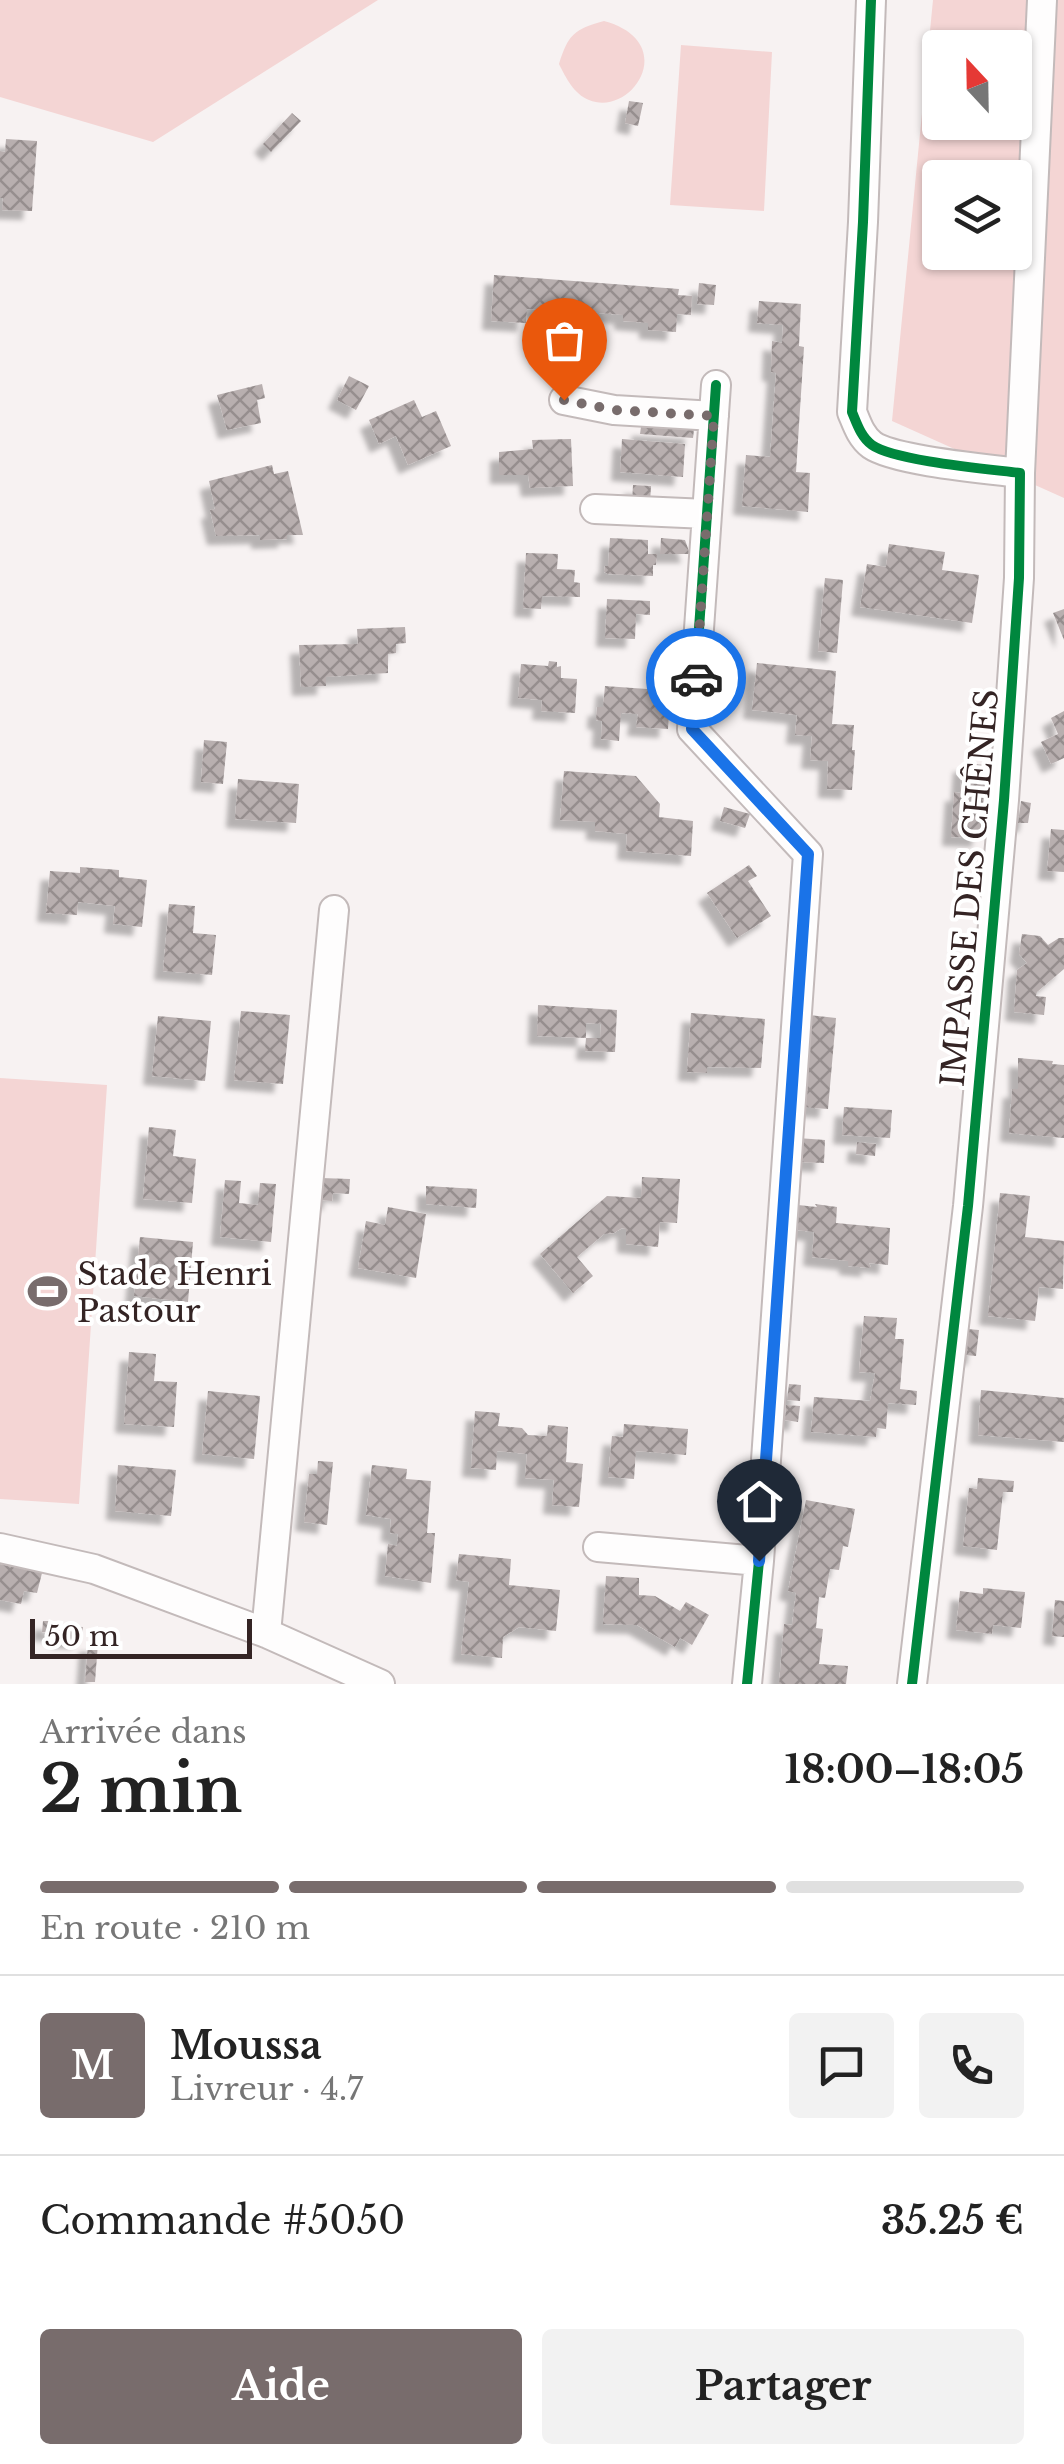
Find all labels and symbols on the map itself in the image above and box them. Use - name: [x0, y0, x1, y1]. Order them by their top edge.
- north arrow: [922, 30, 1032, 140]
- pin: [522, 298, 607, 401]
- courier: [646, 628, 746, 728]
- street label: IMPASSE DES CHÊNES: [933, 688, 1007, 1088]
- place label: Stade Henri Pastour: [77, 1254, 272, 1331]
- sports icon: Stade Henri Pastour: [26, 1271, 68, 1313]
- pin: [717, 1459, 802, 1562]
- scale bar: [30, 1614, 252, 1658]

